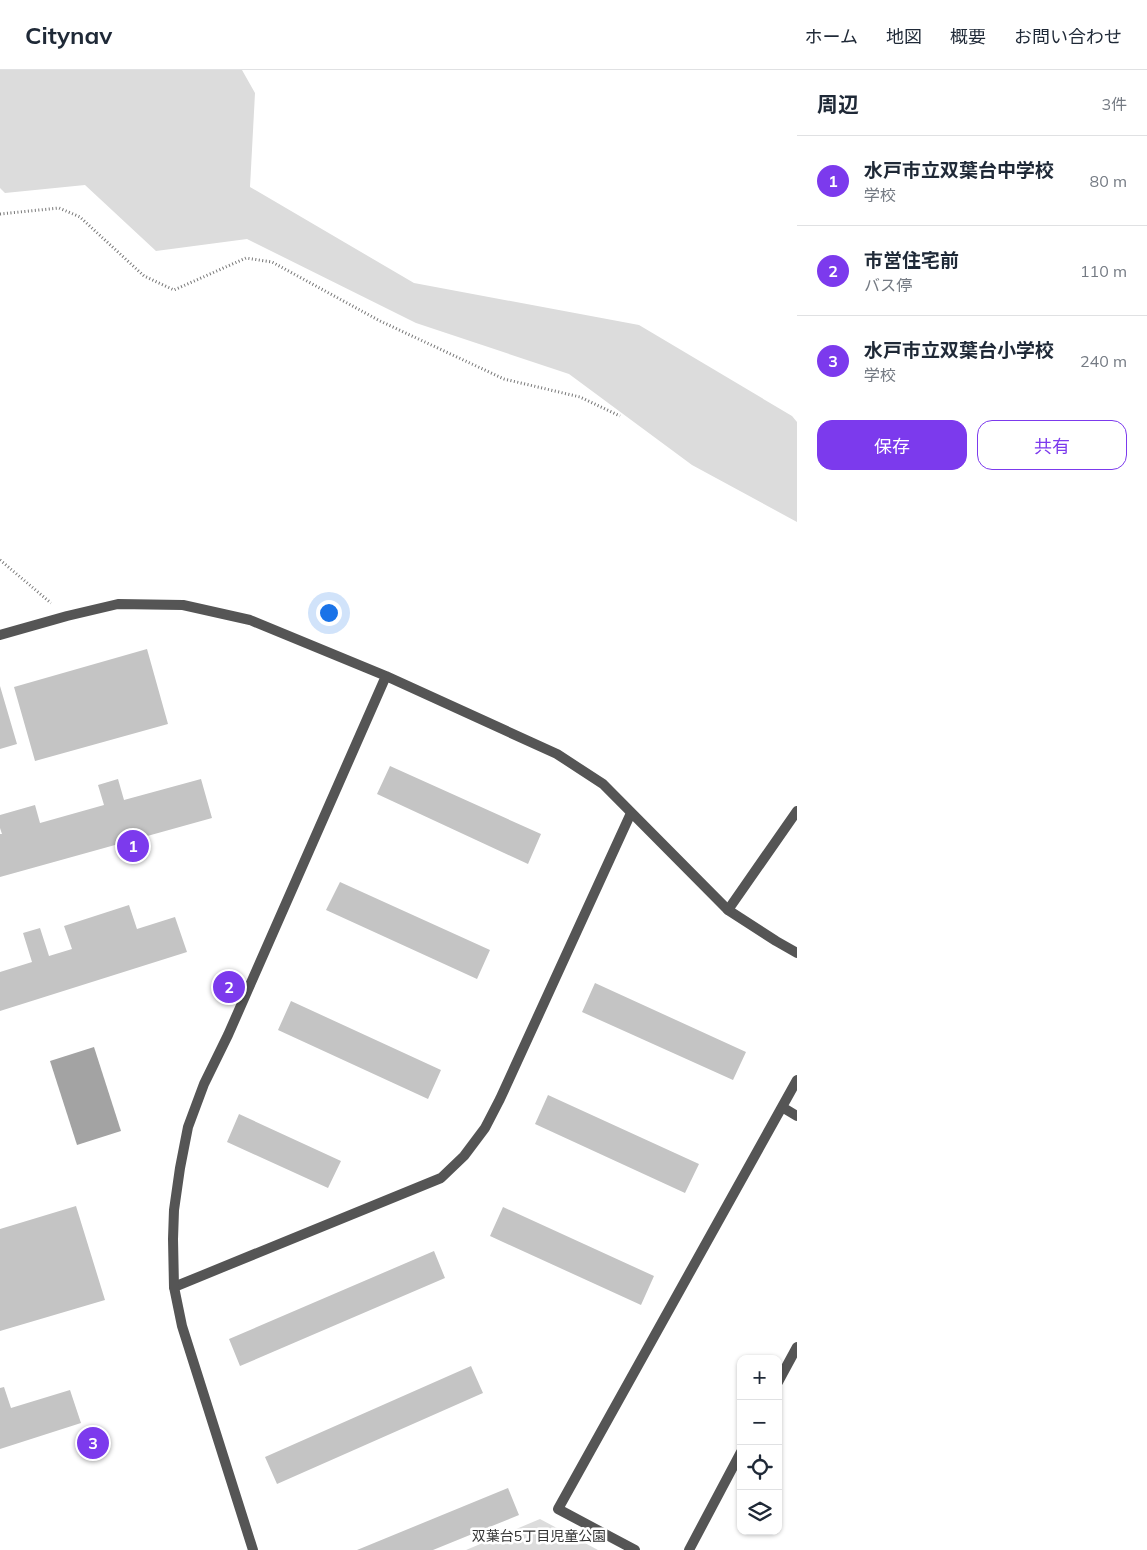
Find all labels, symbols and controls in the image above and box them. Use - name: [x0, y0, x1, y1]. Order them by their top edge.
- text: Citynav: [25, 20, 112, 50]
- text: ホーム: [805, 25, 858, 48]
- text: 地図: [886, 25, 922, 48]
- text: 概要: [950, 25, 986, 48]
- text: お問い合わせ: [1014, 25, 1122, 48]
- text: 周辺: [817, 91, 859, 117]
- text: 3件: [1101, 94, 1127, 114]
- text: 水戸市立双葉台中学校: [864, 158, 1054, 182]
- text: 1: [828, 171, 838, 191]
- text: 80 m: [1090, 171, 1127, 191]
- text: 学校: [864, 185, 896, 205]
- text: 市営住宅前: [864, 248, 959, 272]
- text: 2: [828, 261, 838, 281]
- text: 110 m: [1080, 261, 1127, 281]
- text: バス停: [864, 275, 912, 295]
- text: 水戸市立双葉台小学校: [864, 338, 1054, 362]
- text: 3: [828, 351, 838, 371]
- text: 240 m: [1080, 351, 1127, 371]
- text: 学校: [864, 365, 896, 385]
- button: 保存: [817, 420, 967, 470]
- button: 共有: [977, 420, 1127, 470]
- your location: [316, 600, 342, 626]
- pin: 1: [117, 827, 149, 865]
- pin: 2: [213, 968, 245, 1006]
- map controls: [737, 1355, 782, 1535]
- button: +: [737, 1355, 782, 1400]
- button: −: [737, 1400, 782, 1445]
- pin: 3: [77, 1424, 109, 1462]
- button: locate: [737, 1445, 782, 1490]
- button: layers: [737, 1490, 782, 1535]
- park label: 双葉台5丁目児童公園: [472, 1527, 606, 1545]

